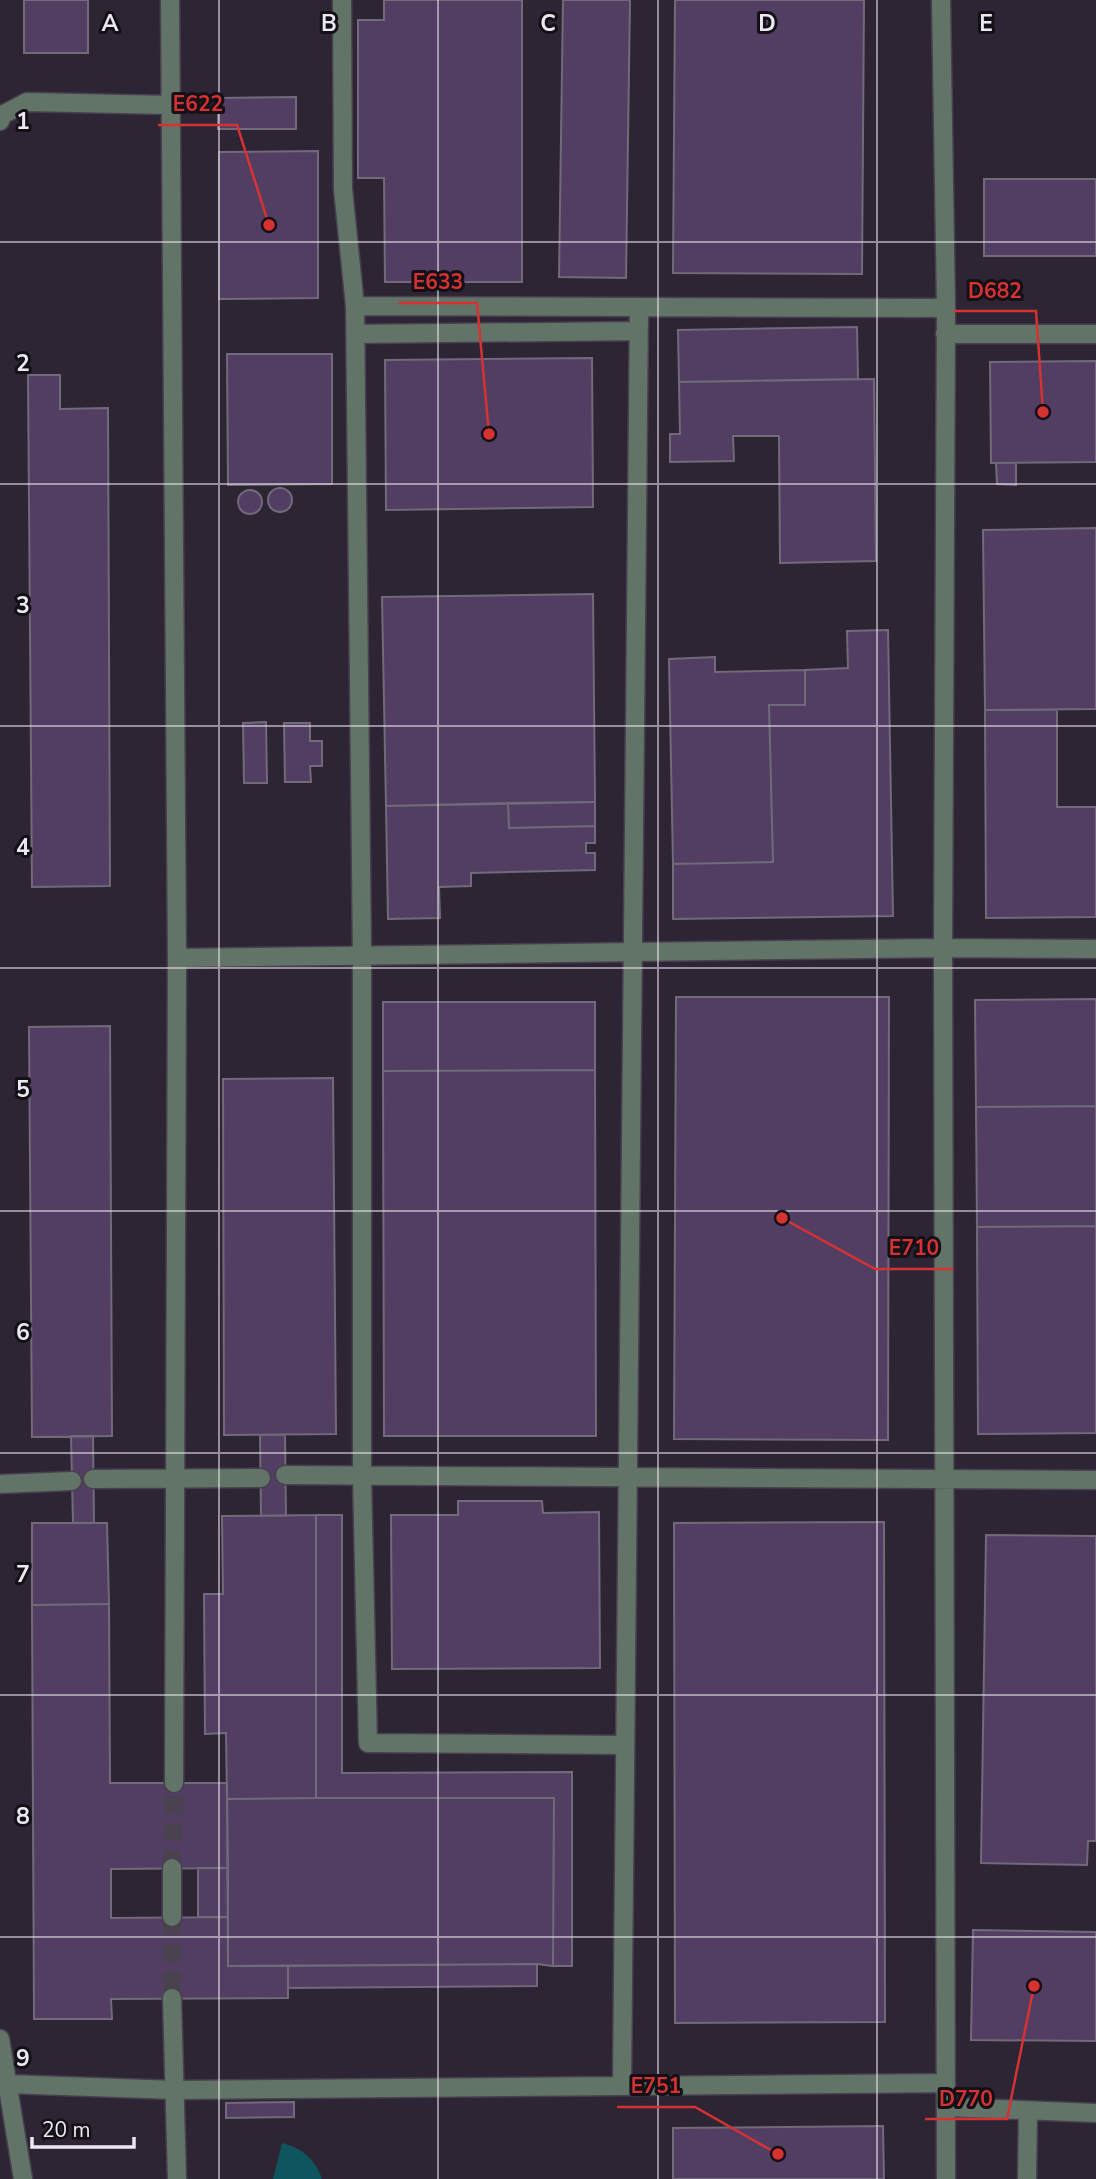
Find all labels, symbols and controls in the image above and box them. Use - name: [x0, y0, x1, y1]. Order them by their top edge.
- text: A: [101, 8, 119, 39]
- text: B: [321, 8, 337, 39]
- text: C: [540, 8, 556, 39]
- text: D: [758, 8, 776, 39]
- text: E: [979, 8, 993, 39]
- callout: E622: [158, 83, 237, 125]
- text: E622: [173, 90, 223, 118]
- text: 1: [16, 106, 30, 137]
- callout: E633: [399, 261, 477, 303]
- text: E633: [413, 268, 463, 296]
- callout: D682: [954, 269, 1036, 311]
- text: D682: [968, 277, 1022, 305]
- text: 2: [16, 348, 30, 379]
- text: 3: [16, 590, 30, 621]
- text: 4: [16, 832, 30, 863]
- text: 5: [16, 1074, 30, 1105]
- callout: E710: [875, 1227, 953, 1269]
- text: E710: [889, 1234, 939, 1262]
- text: 6: [16, 1317, 30, 1348]
- text: 7: [16, 1559, 30, 1590]
- text: 8: [16, 1801, 30, 1832]
- text: 9: [16, 2043, 30, 2074]
- callout: E751: [617, 2065, 695, 2107]
- text: E751: [631, 2072, 681, 2100]
- callout: D770: [925, 2077, 1007, 2119]
- text: D770: [939, 2085, 993, 2113]
- scale bar: [32, 2106, 133, 2150]
- text: 20 m: [42, 2116, 91, 2144]

